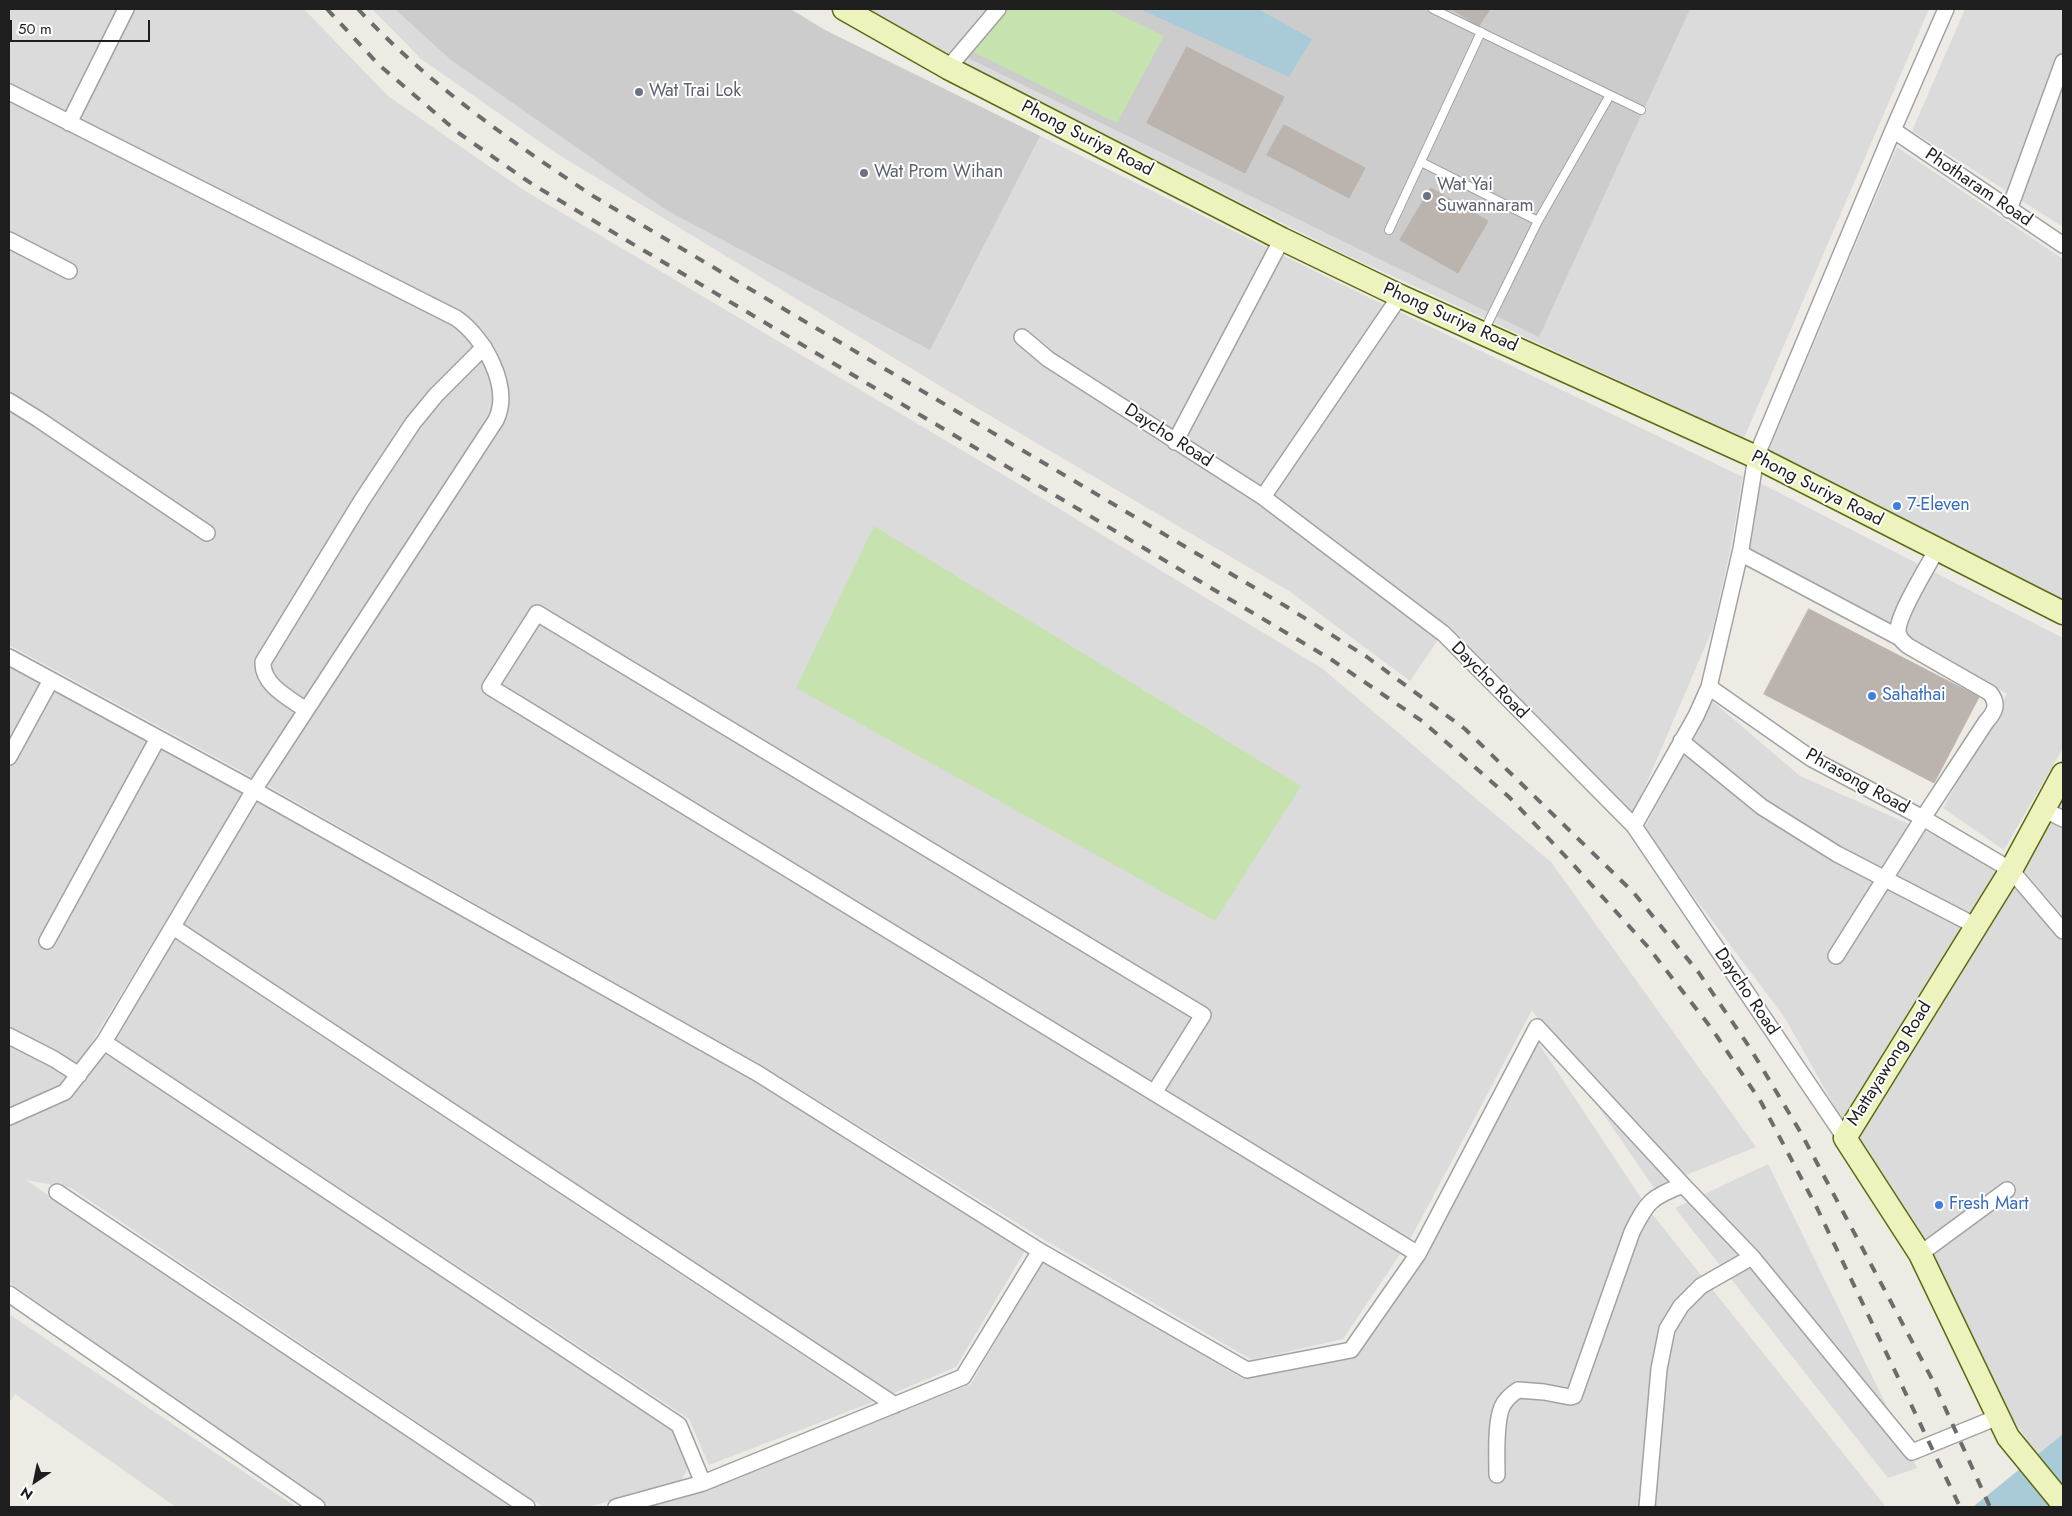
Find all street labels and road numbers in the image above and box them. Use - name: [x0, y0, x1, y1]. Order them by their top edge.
- street label: Phong Suriya Road: [1017, 96, 1157, 182]
- street label: Photharam Road: [1920, 144, 2036, 232]
- street label: Phong Suriya Road: [1379, 279, 1521, 357]
- street label: Daycho Road: [1120, 400, 1216, 472]
- street label: Phong Suriya Road: [1747, 446, 1887, 532]
- street label: Daycho Road: [1446, 638, 1532, 724]
- street label: Phrasong Road: [1801, 745, 1913, 819]
- street label: Daycho Road: [1709, 944, 1783, 1040]
- street label: Mattayawong Road: [1843, 998, 1937, 1130]

